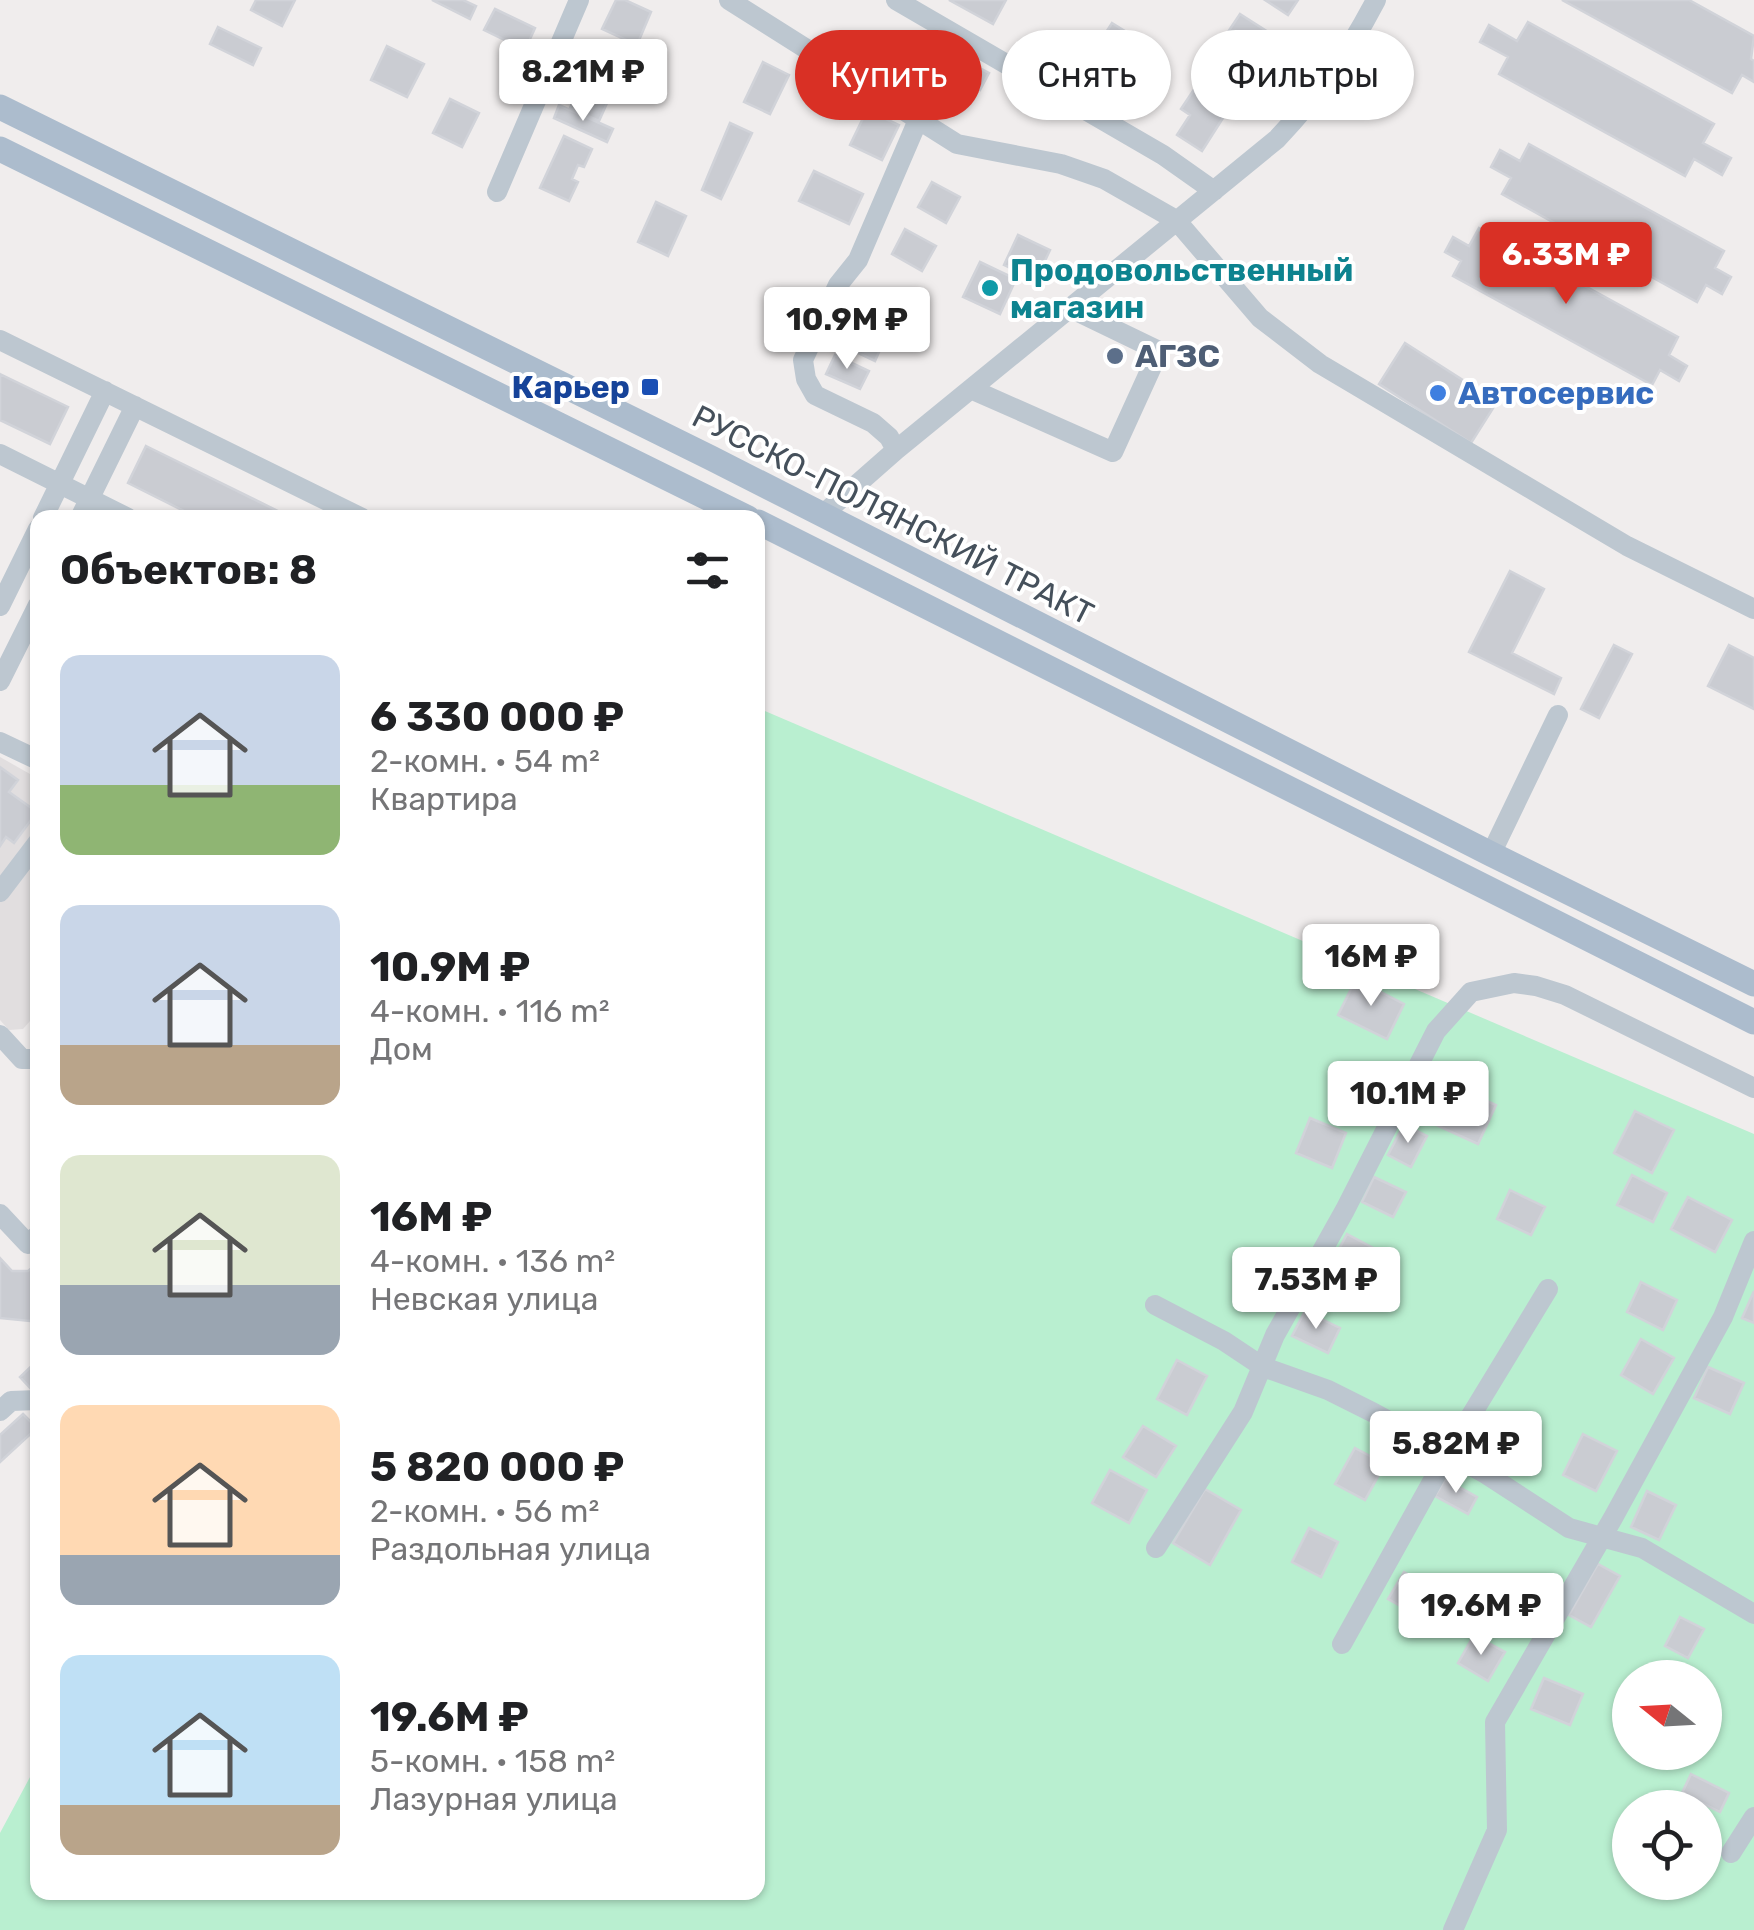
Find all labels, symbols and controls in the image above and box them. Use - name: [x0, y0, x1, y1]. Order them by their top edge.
- chip: Купить: [795, 30, 982, 120]
- chip: Снять: [1002, 30, 1171, 120]
- chip: Фильтры: [1191, 30, 1414, 120]
- pin: 8.21M ₽: [491, 39, 675, 124]
- text: 8.21M ₽: [521, 52, 645, 90]
- pin: 6.33M ₽: [1474, 222, 1658, 307]
- text: 6.33M ₽: [1502, 235, 1630, 273]
- place label: Продовольственный магазин: [1010, 251, 1353, 326]
- marker: Продовольственный магазин: [979, 277, 1001, 299]
- pin: 10.9M ₽: [755, 287, 939, 372]
- text: 10.9M ₽: [786, 300, 908, 338]
- place label: АГЗС: [1135, 337, 1220, 375]
- marker: АГЗС: [1104, 345, 1126, 367]
- place label: Карьер: [511, 368, 630, 406]
- place label: Автосервис: [1458, 374, 1654, 412]
- marker: Карьер: [639, 376, 661, 398]
- marker: Автосервис: [1427, 382, 1449, 404]
- street label: РУССКО-ПОЛЯНСКИЙ ТРАКТ: [686, 397, 1100, 633]
- icon: filters: [680, 543, 735, 598]
- text: Объектов: 8: [60, 545, 317, 595]
- text: 6 330 000 ₽: [370, 692, 624, 742]
- icon: home: [140, 695, 260, 815]
- text: 2-комн. · 54 m²: [370, 742, 600, 780]
- text: Квартира: [370, 780, 518, 818]
- pin: 16M ₽: [1301, 924, 1441, 1009]
- text: 16M ₽: [1324, 937, 1418, 975]
- text: 10.9M ₽: [370, 942, 530, 992]
- icon: home: [140, 945, 260, 1065]
- text: 4-комн. · 116 m²: [370, 992, 610, 1030]
- text: Дом: [370, 1030, 433, 1068]
- pin: 10.1M ₽: [1316, 1061, 1500, 1146]
- text: 10.1M ₽: [1350, 1074, 1466, 1112]
- text: 16M ₽: [370, 1192, 492, 1242]
- icon: home: [140, 1195, 260, 1315]
- text: 4-комн. · 136 m²: [370, 1242, 615, 1280]
- pin: 7.53M ₽: [1224, 1247, 1408, 1332]
- text: 7.53M ₽: [1254, 1260, 1378, 1298]
- text: Невская улица: [370, 1280, 599, 1318]
- pin: 5.82M ₽: [1364, 1411, 1548, 1496]
- text: 5.82M ₽: [1392, 1424, 1520, 1462]
- text: 5 820 000 ₽: [370, 1442, 624, 1492]
- icon: home: [140, 1445, 260, 1565]
- text: 2-комн. · 56 m²: [370, 1492, 599, 1530]
- text: Раздольная улица: [370, 1530, 651, 1568]
- pin: 19.6M ₽: [1389, 1573, 1573, 1658]
- text: 19.6M ₽: [1421, 1586, 1541, 1624]
- north arrow: [1612, 1660, 1722, 1770]
- map controls: [1612, 1660, 1722, 1900]
- text: 19.6M ₽: [370, 1692, 529, 1742]
- icon: home: [140, 1695, 260, 1815]
- text: 5-комн. · 158 m²: [370, 1742, 615, 1780]
- text: Лазурная улица: [370, 1780, 618, 1818]
- button: locate: [1612, 1790, 1722, 1900]

